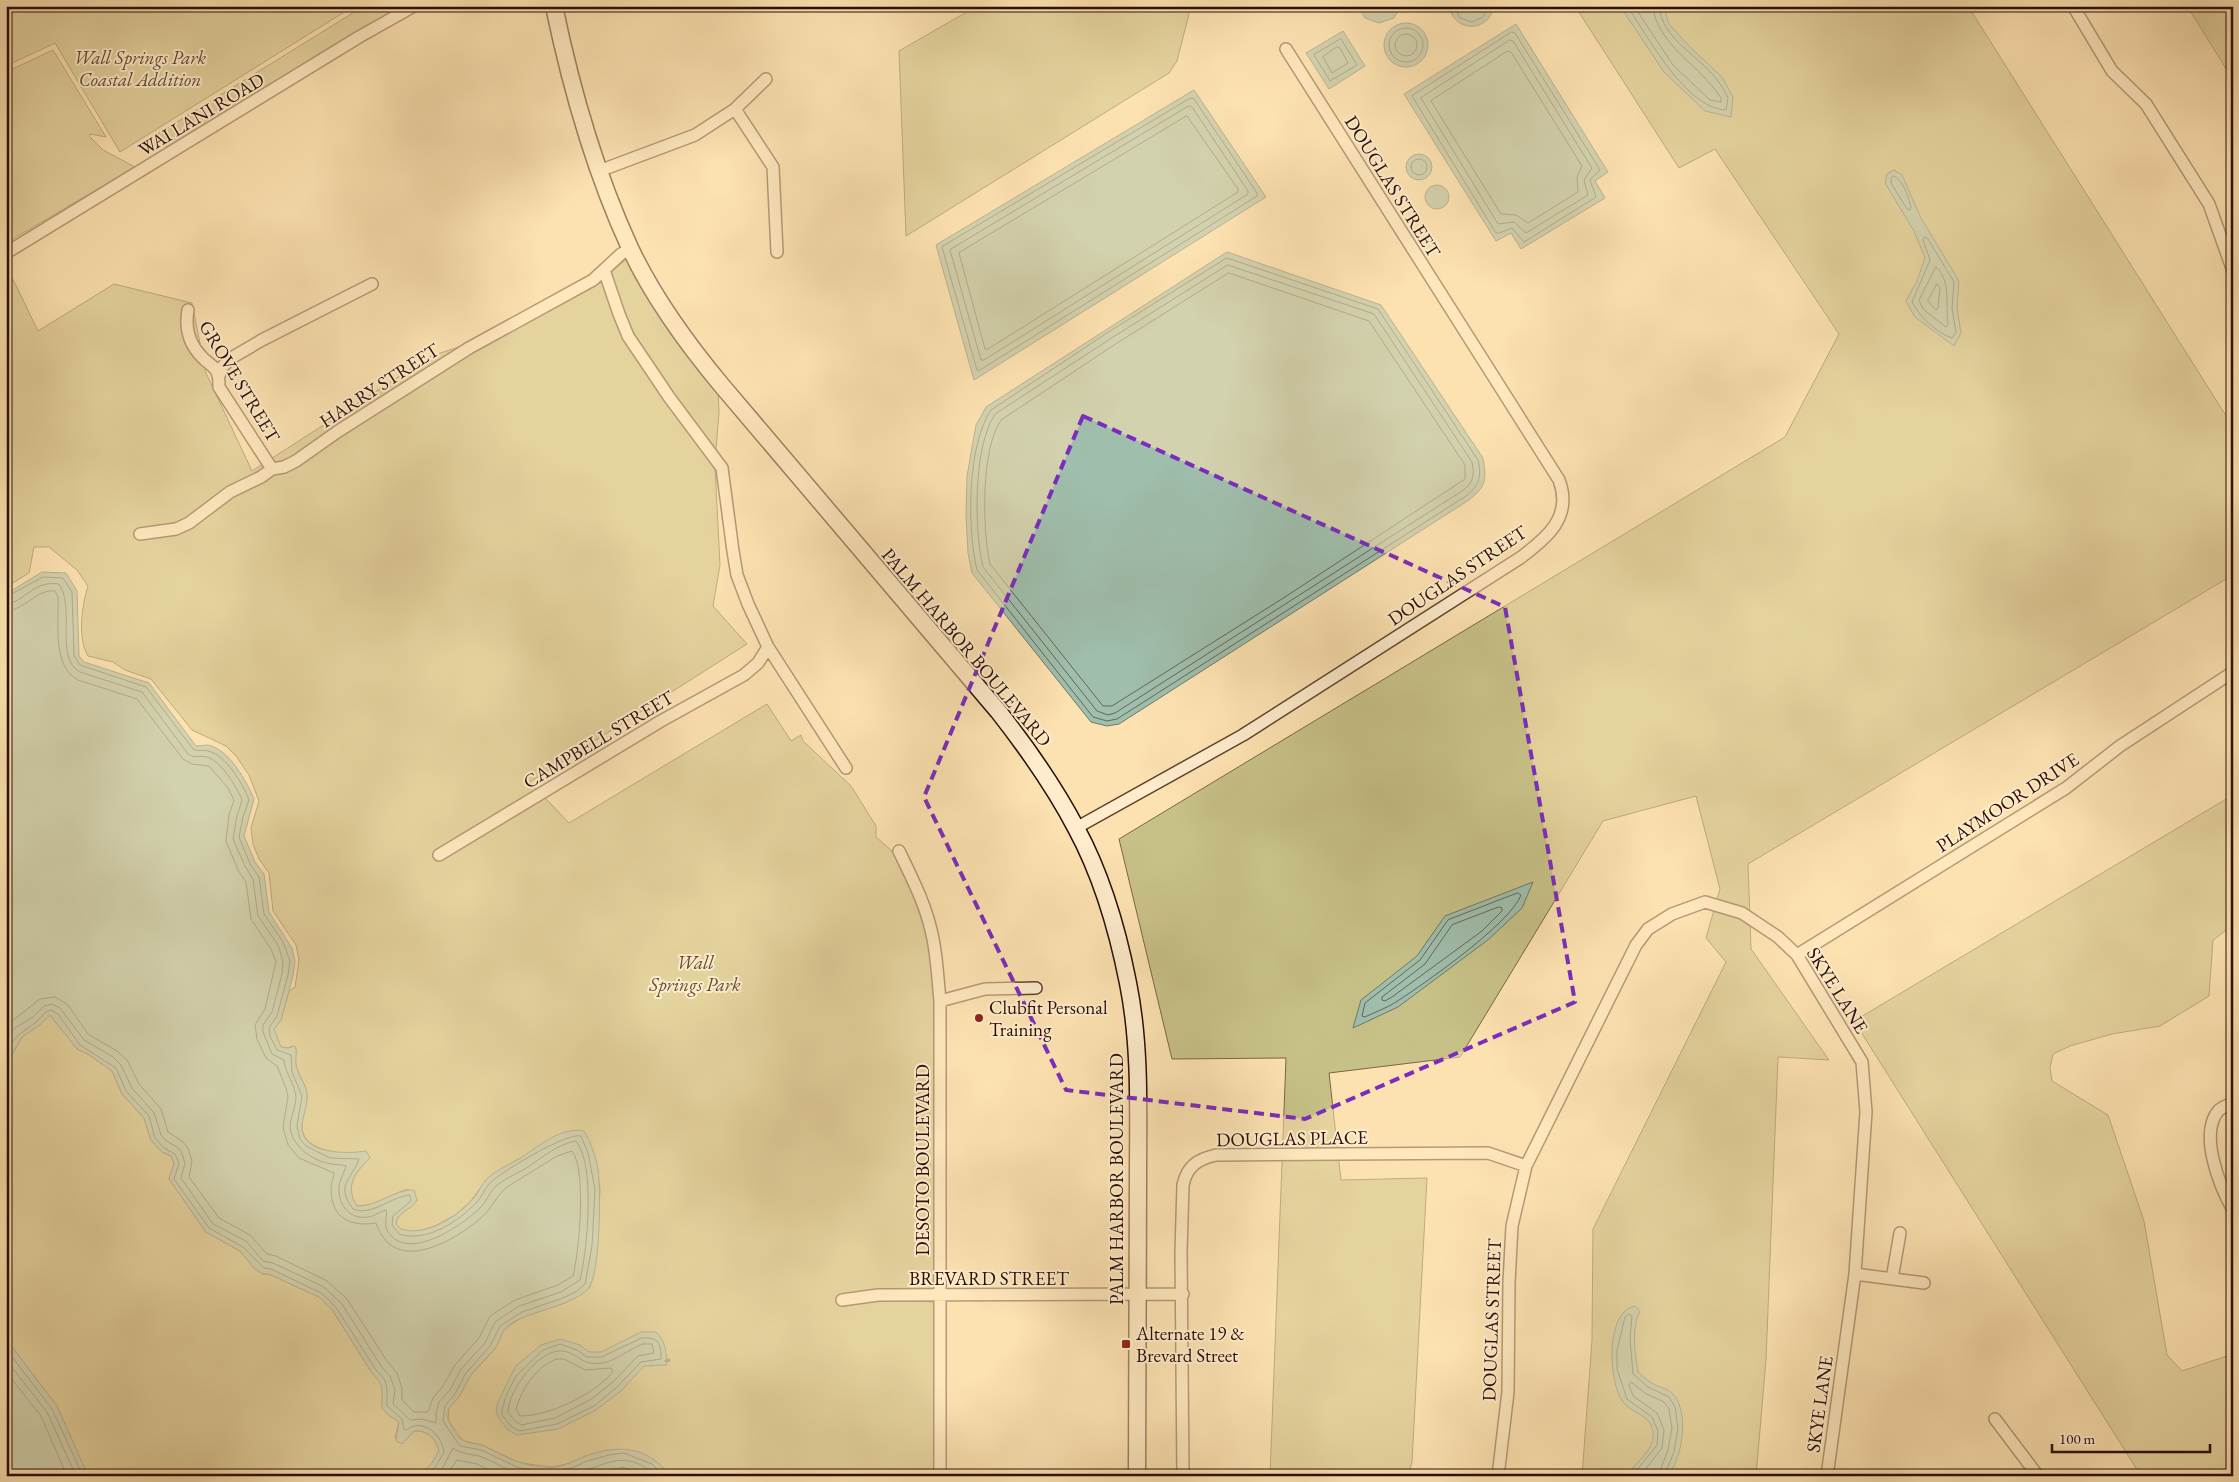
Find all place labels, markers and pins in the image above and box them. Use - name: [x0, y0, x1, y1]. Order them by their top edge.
- place label: Clubfit Personal Training: [989, 995, 1108, 1042]
- marker: Clubfit Personal Training: [973, 1012, 985, 1024]
- place label: Alternate 19 & Brevard Street: [1135, 1321, 1245, 1368]
- marker: Alternate 19 & Brevard Street: [1120, 1338, 1132, 1350]

